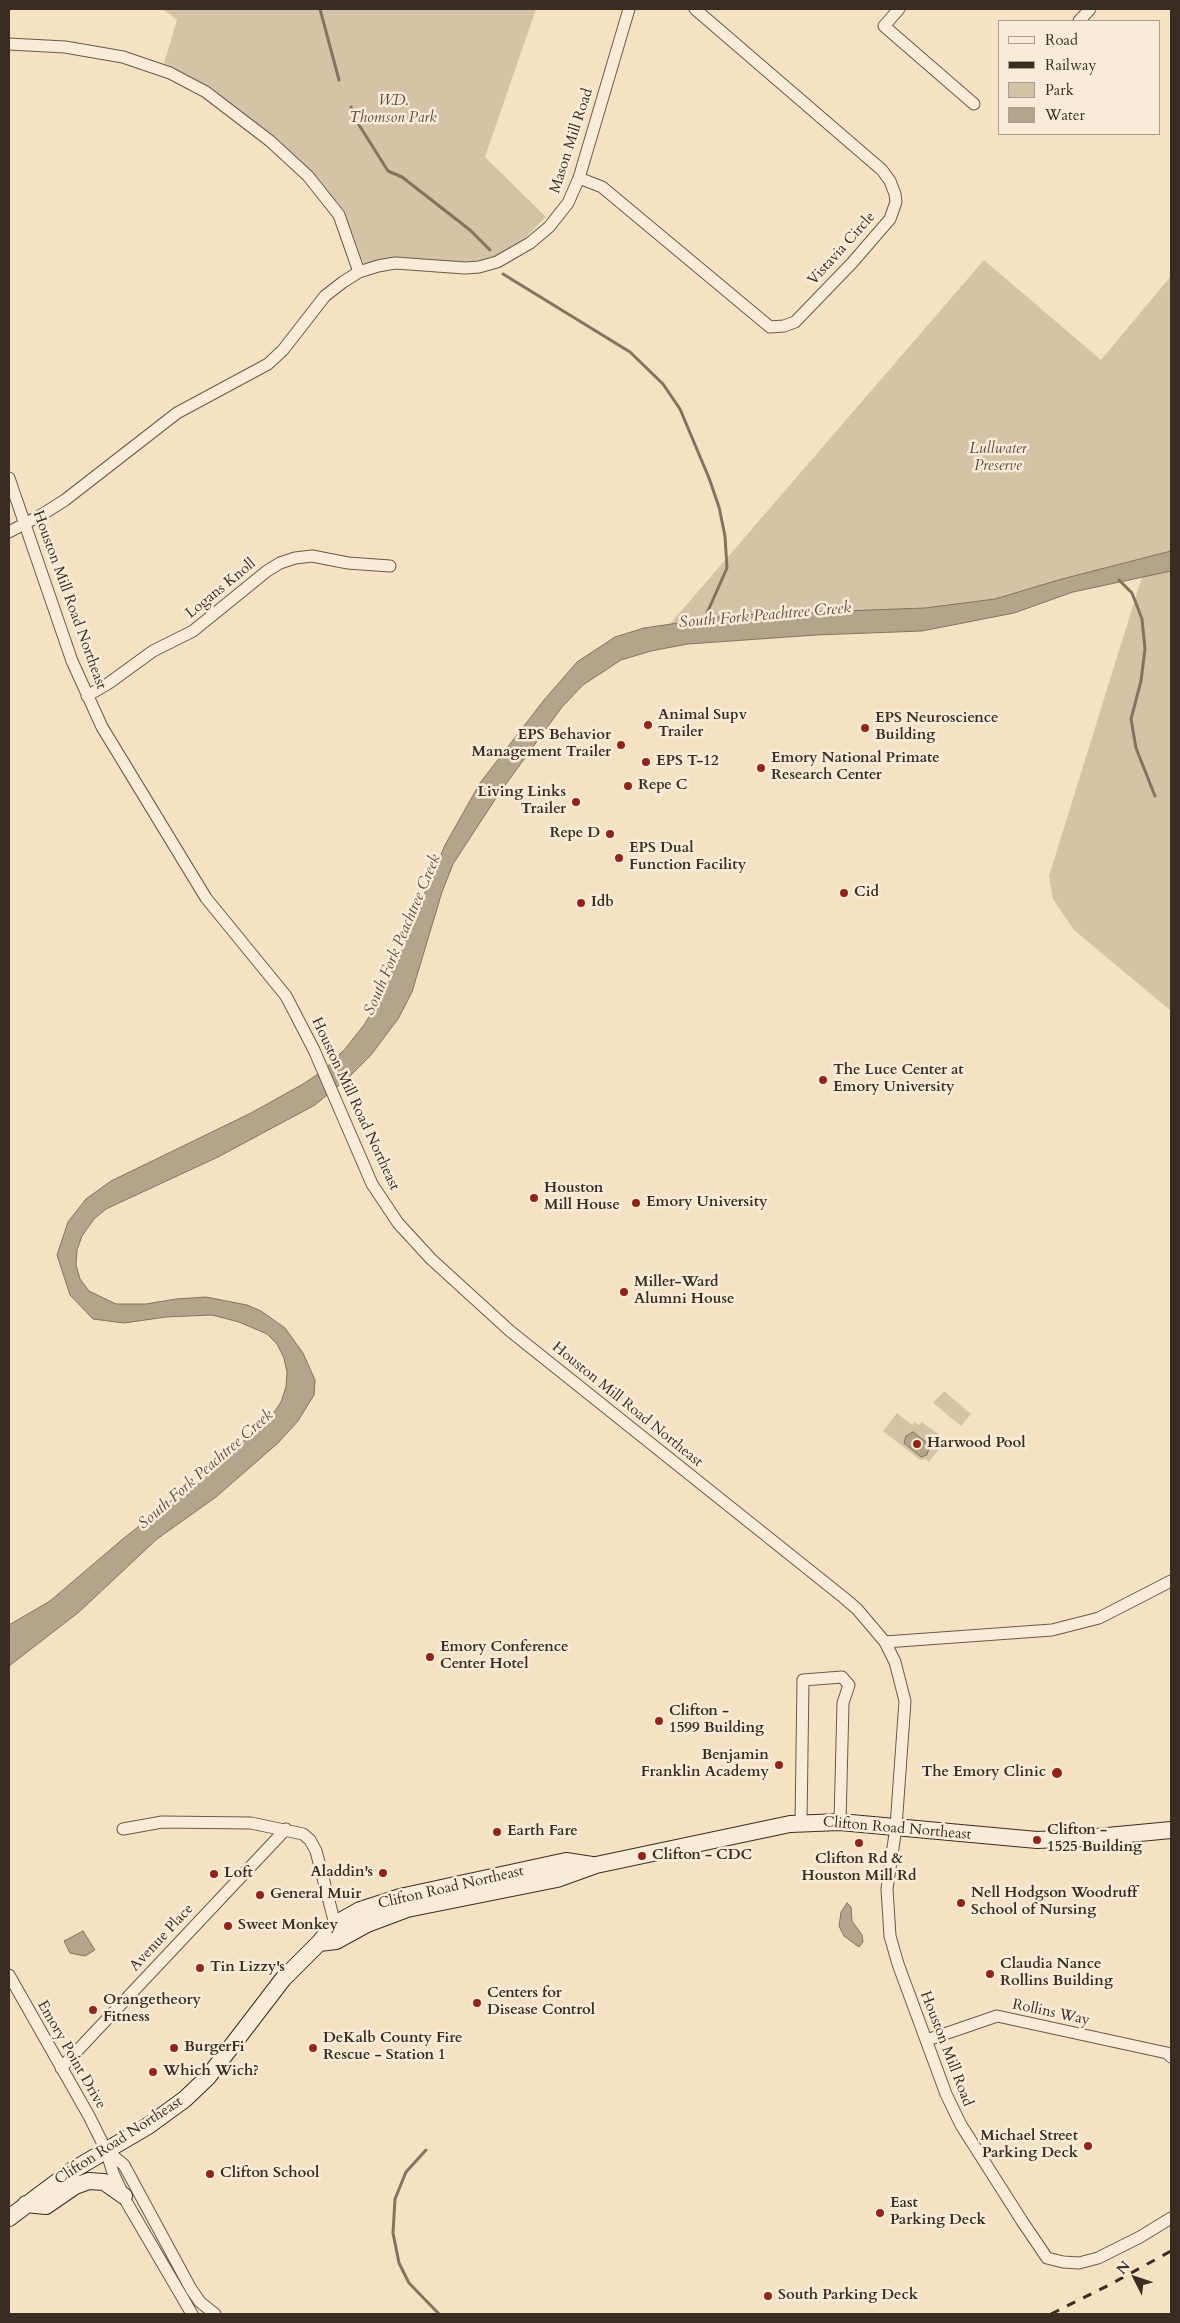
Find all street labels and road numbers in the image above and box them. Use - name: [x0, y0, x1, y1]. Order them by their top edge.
- street label: Mason Mill Road: [547, 86, 597, 196]
- street label: Vistavia Circle: [804, 209, 880, 289]
- street label: Houston Mill Road Northeast: [28, 508, 110, 692]
- street label: Logans Knoll: [182, 555, 260, 623]
- street label: Houston Mill Road Northeast: [307, 1015, 403, 1193]
- street label: Houston Mill Road Northeast: [548, 1339, 706, 1471]
- street label: Clifton Road Northeast: [822, 1814, 972, 1844]
- street label: Clifton Road Northeast: [376, 1862, 526, 1914]
- street label: Avenue Place: [126, 1901, 198, 1975]
- street label: Houston Mill Road: [916, 1989, 976, 2109]
- street label: Rollins Way: [1011, 1996, 1091, 2030]
- street label: Emory Point Drive: [33, 1998, 109, 2112]
- street label: Clifton Road Northeast: [52, 2093, 186, 2189]

